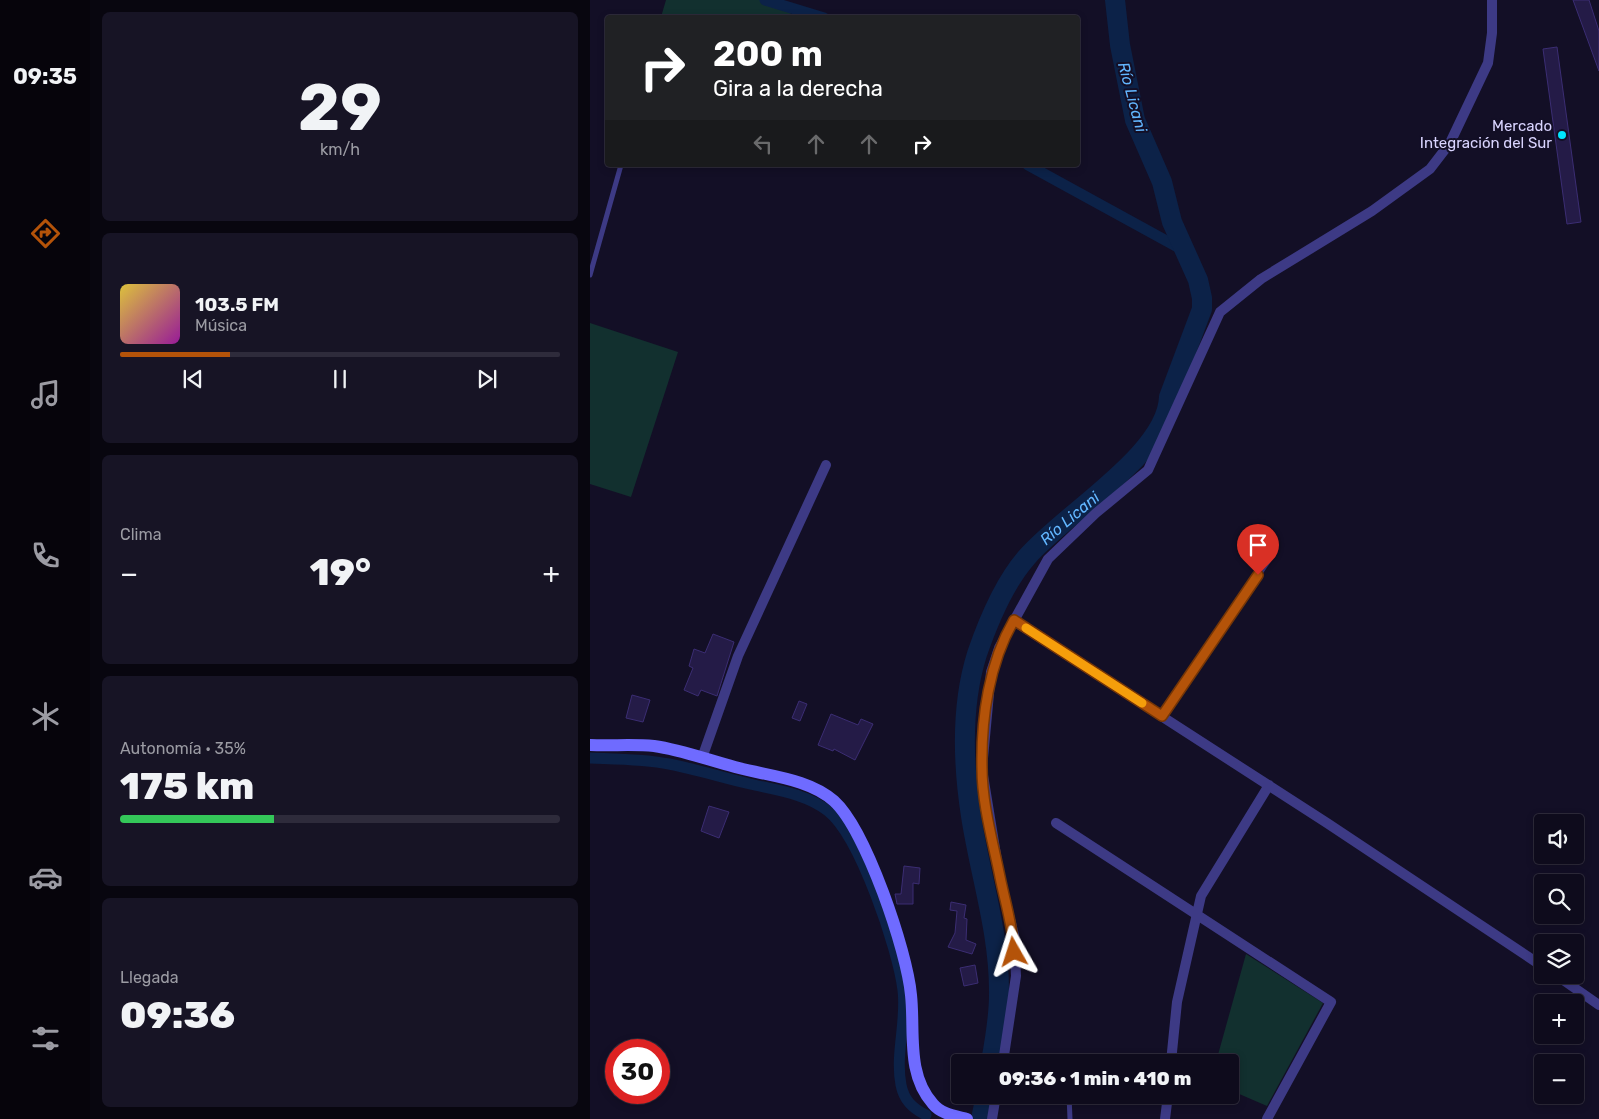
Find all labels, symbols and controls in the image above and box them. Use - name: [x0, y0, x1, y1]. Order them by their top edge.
- text: 200 m: [713, 33, 823, 75]
- icon: right: [630, 35, 695, 100]
- water label: Río Licani: [1114, 60, 1151, 135]
- text: 09:35: [13, 63, 77, 90]
- text: 29: [298, 69, 382, 146]
- text: Gira a la derecha: [713, 75, 883, 102]
- place label: Mercado Integración del Sur: [1420, 117, 1552, 152]
- marker: Mercado Integración del Sur: [1556, 129, 1568, 141]
- icon: left: [749, 130, 777, 158]
- icon: ahead: [802, 130, 830, 158]
- icon: ahead: [855, 130, 883, 158]
- icon: right: [908, 130, 936, 158]
- text: km/h: [320, 140, 360, 159]
- icon: directions: [28, 216, 63, 251]
- text: 103.5 FM: [195, 293, 279, 316]
- text: Música: [195, 316, 247, 335]
- icon: previous: [179, 365, 207, 393]
- icon: pause: [326, 365, 354, 393]
- icon: next: [473, 365, 501, 393]
- icon: music: [28, 377, 63, 412]
- water label: Río Licani: [1036, 487, 1104, 549]
- pin: [1237, 524, 1279, 575]
- text: Clima: [120, 525, 161, 544]
- icon: arrive: [1244, 531, 1272, 559]
- icon: phone: [28, 538, 63, 573]
- text: 19°: [310, 549, 371, 595]
- text: −: [120, 557, 138, 590]
- text: +: [543, 557, 560, 590]
- icon: climate: [28, 699, 63, 734]
- text: Autonomía · 35%: [120, 739, 246, 758]
- text: 175 km: [120, 763, 254, 809]
- map controls: [1534, 814, 1584, 1104]
- button: sound: [1534, 814, 1584, 864]
- icon: car: [28, 860, 63, 895]
- button: search: [1534, 874, 1584, 924]
- position arrow: [987, 925, 1039, 977]
- button: layers: [1534, 934, 1584, 984]
- text: Llegada: [120, 968, 179, 987]
- text: 09:36: [120, 992, 235, 1038]
- button: +: [1534, 994, 1584, 1044]
- icon: filters: [28, 1021, 63, 1056]
- speed limit sign: 30: [605, 1039, 670, 1104]
- button: −: [1534, 1054, 1584, 1104]
- text: 09:36 · 1 min · 410 m: [999, 1067, 1191, 1090]

